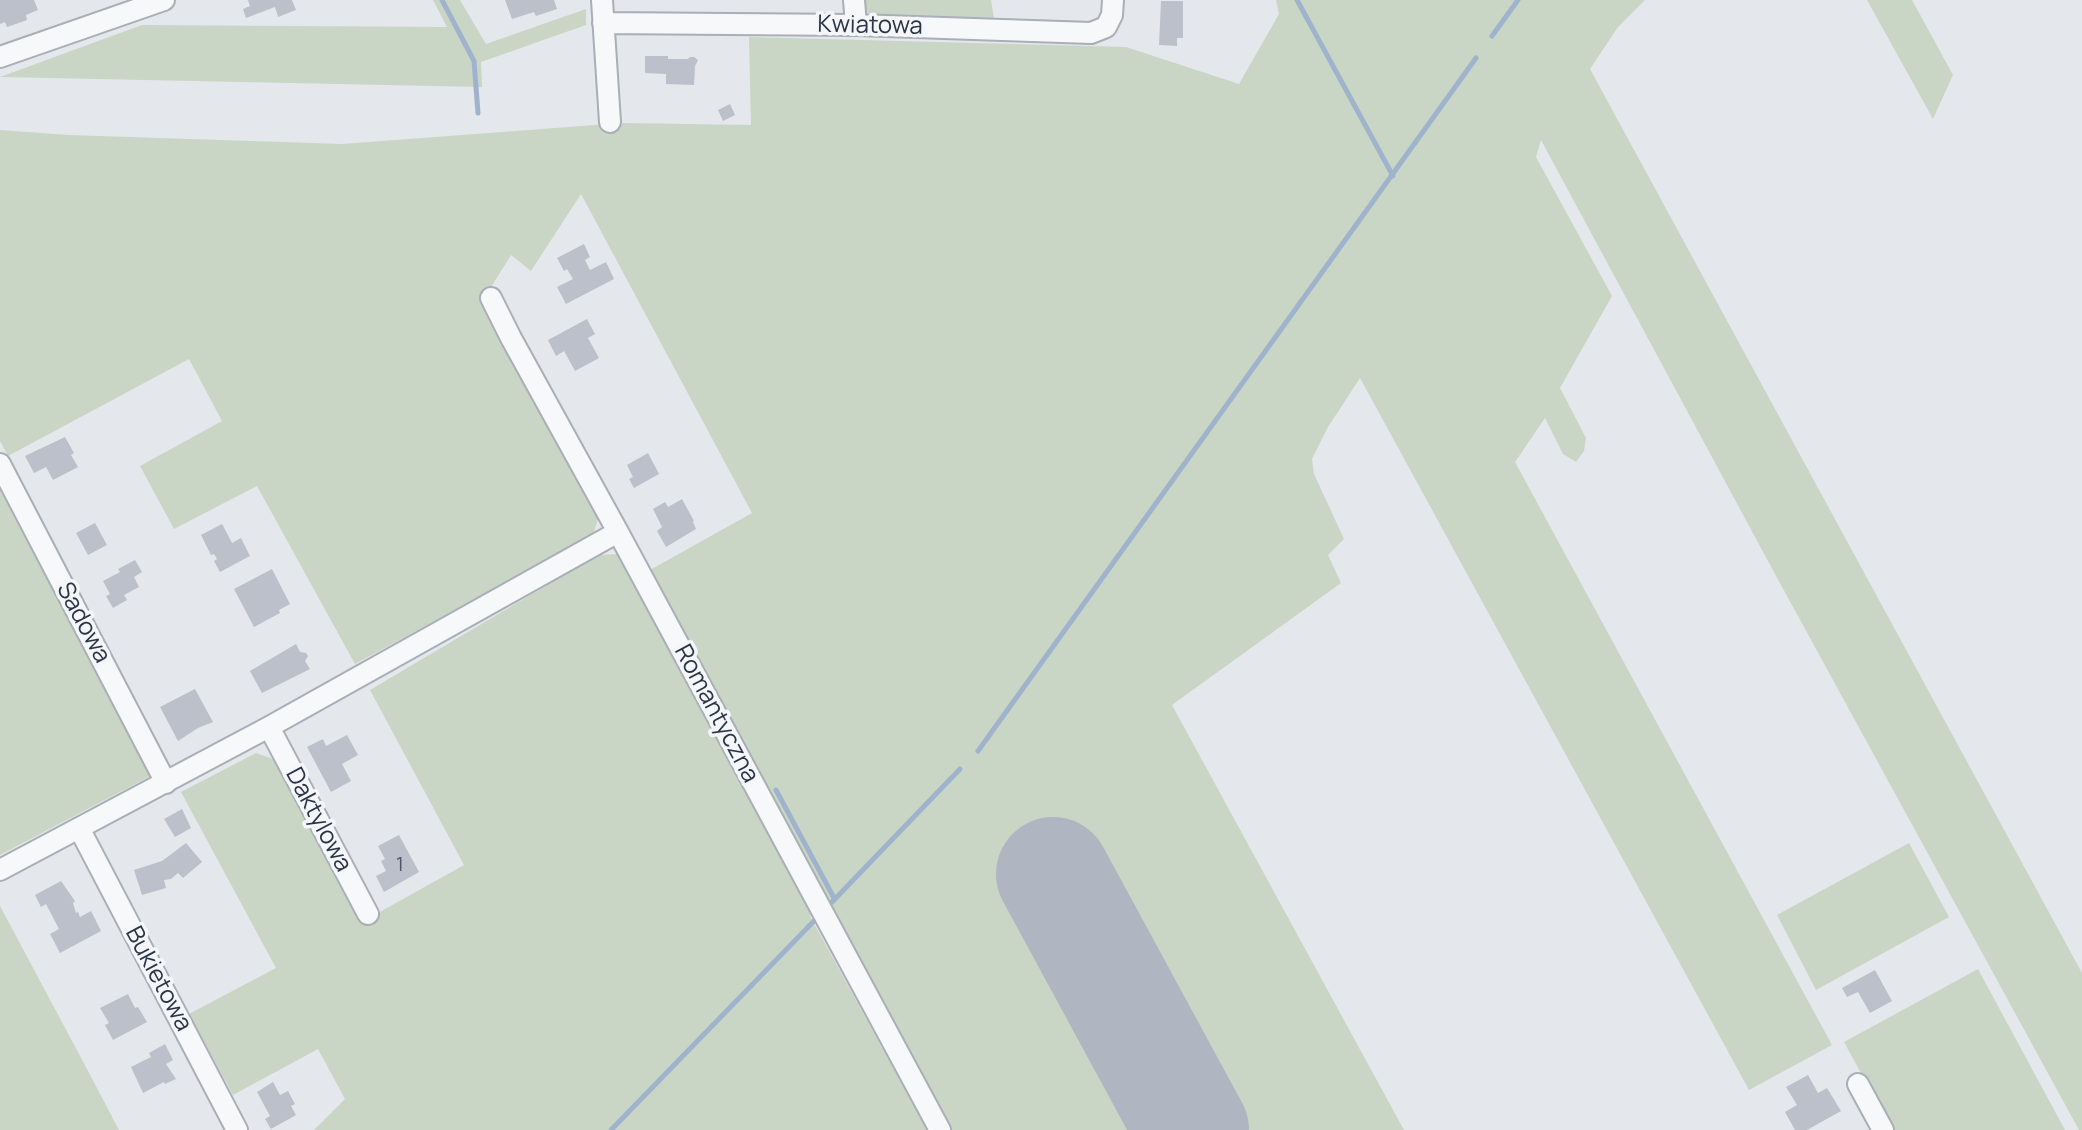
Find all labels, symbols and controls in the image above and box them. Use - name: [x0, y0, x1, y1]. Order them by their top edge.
- street label: Kwiatowa: [817, 11, 923, 41]
- street label: Sadowa: [50, 578, 116, 668]
- street label: Romantyczna: [668, 640, 764, 788]
- street label: Daktylowa: [279, 763, 357, 877]
- house number: 1: [396, 853, 404, 877]
- street label: Bukietowa: [118, 922, 198, 1036]

